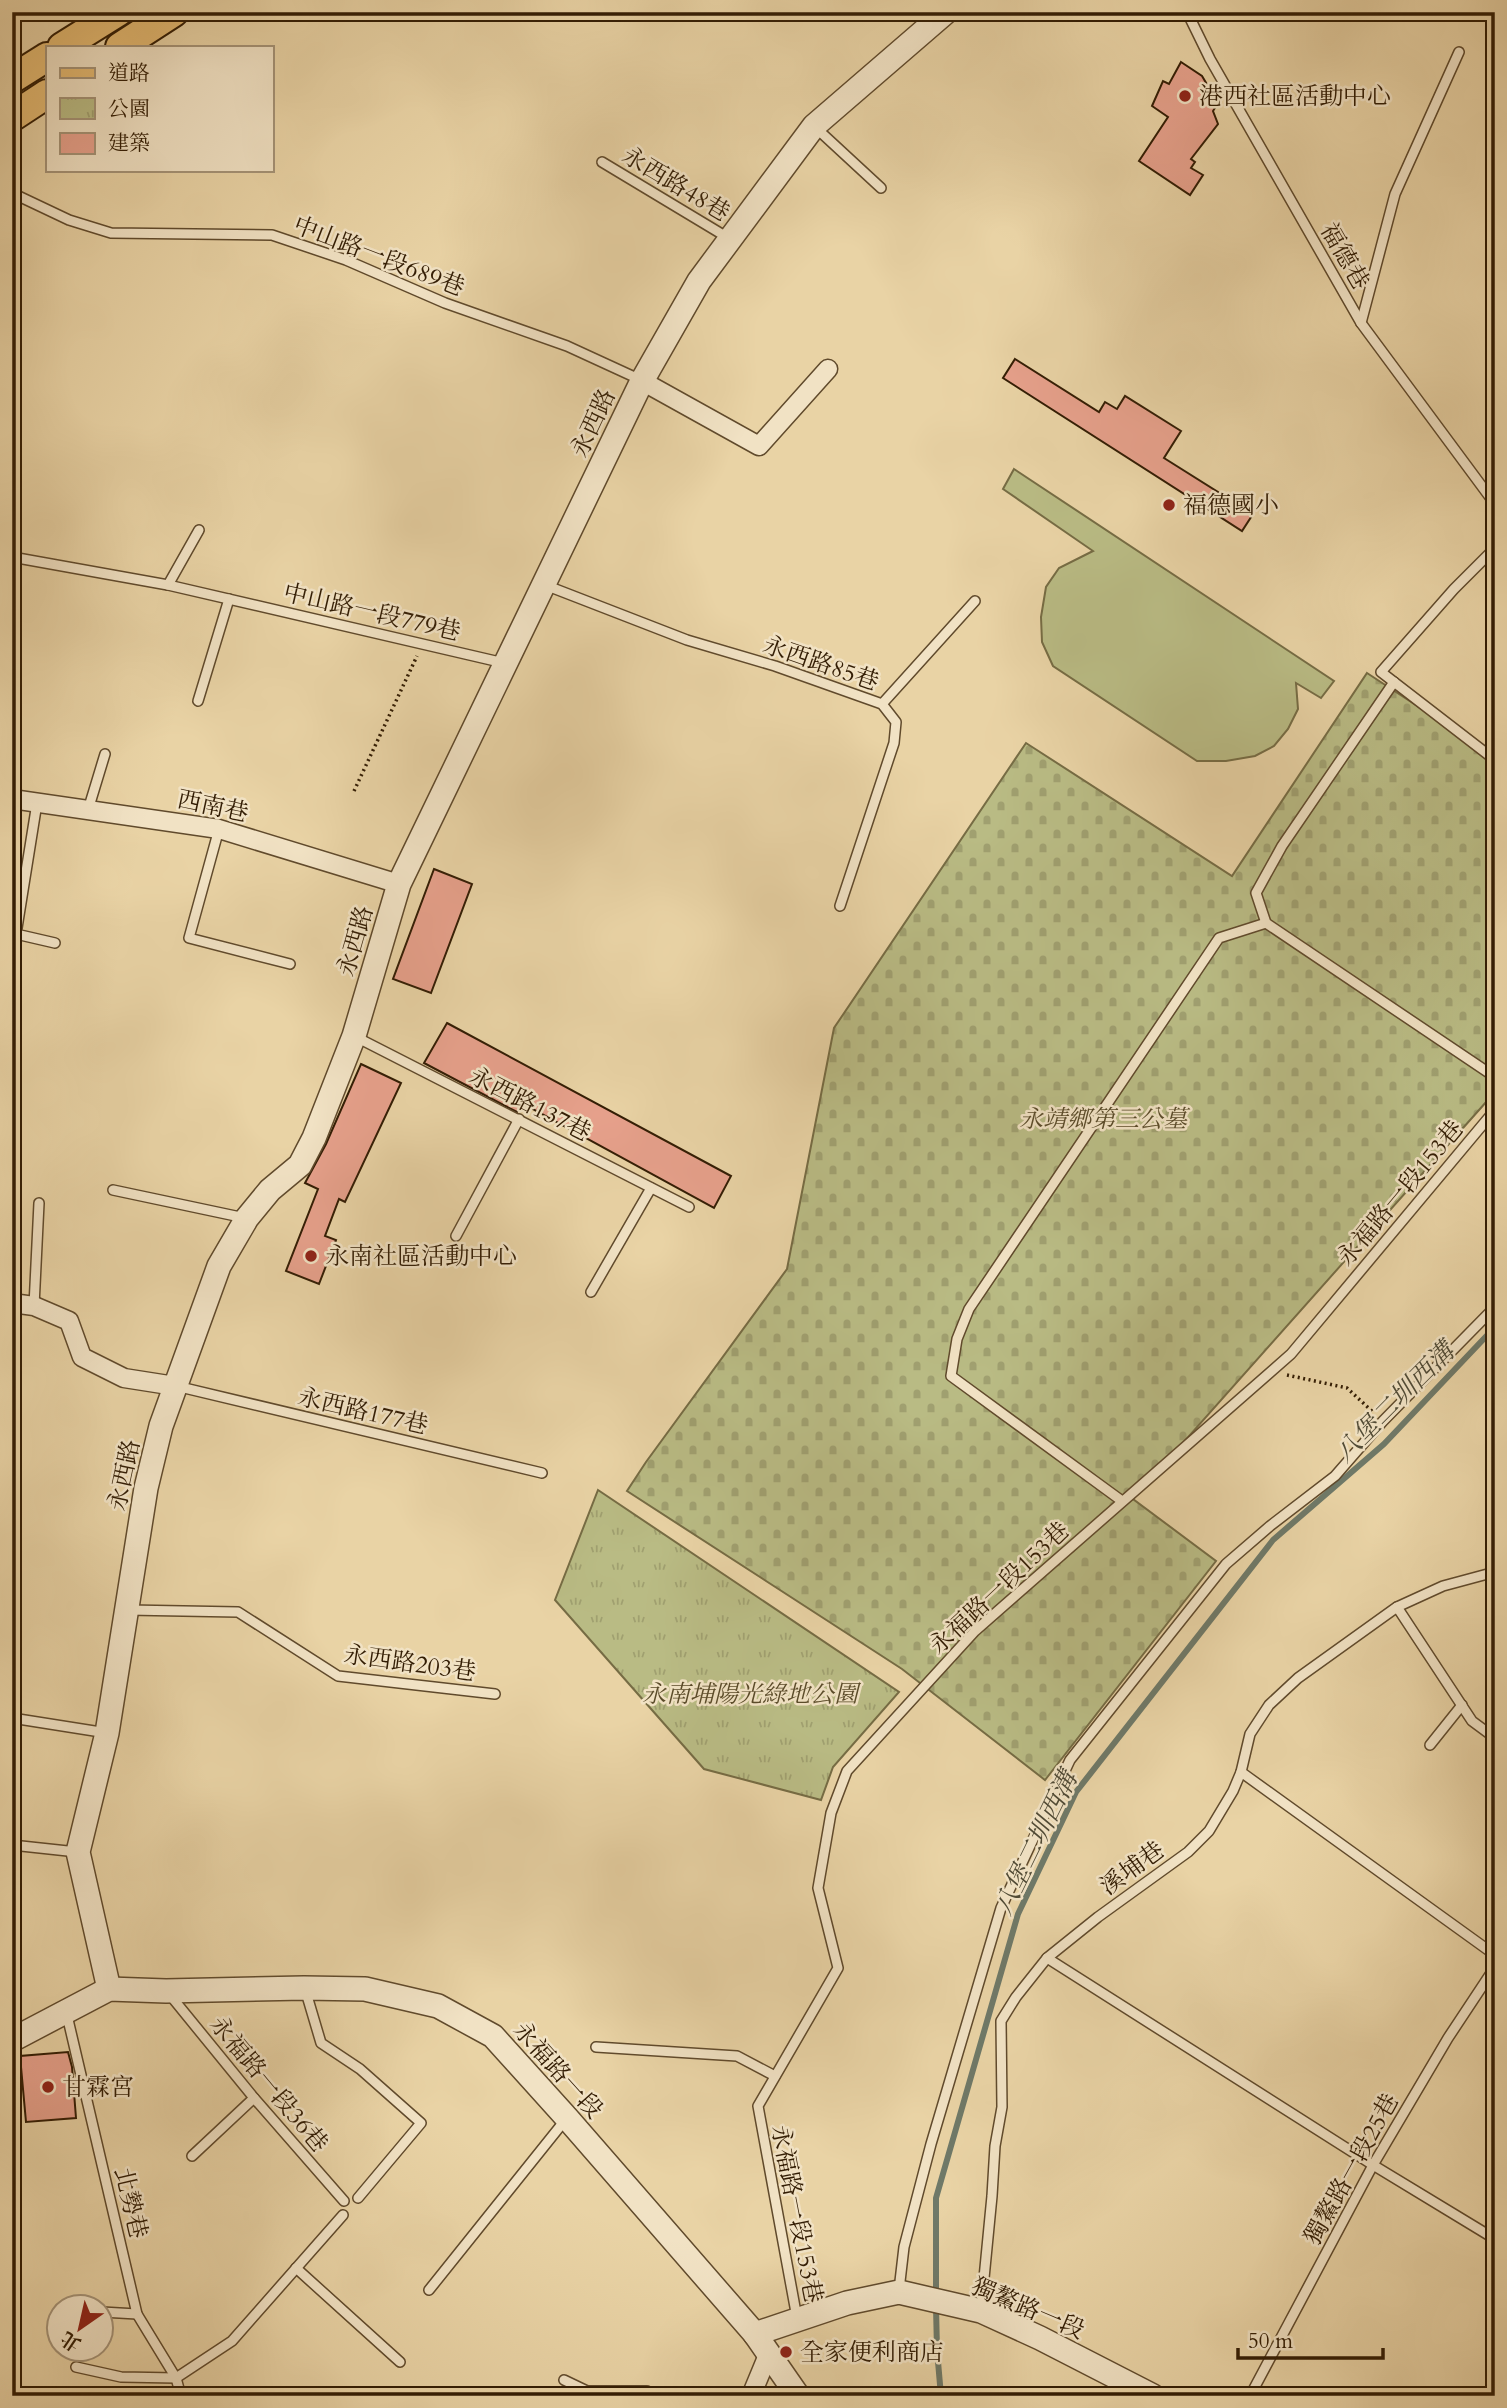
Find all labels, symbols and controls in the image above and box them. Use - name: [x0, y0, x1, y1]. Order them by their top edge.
- legend: [46, 46, 273, 172]
- text: 道路: [108, 59, 150, 88]
- place label: 港西社區活動中心: [1199, 80, 1391, 113]
- marker: 港西社區活動中心: [1177, 88, 1193, 104]
- text: 公園: [108, 95, 150, 124]
- text: 建築: [108, 129, 150, 158]
- street label: 永西路48巷: [616, 139, 736, 230]
- street label: 中山路一段689巷: [288, 209, 469, 304]
- street label: 福德巷: [1312, 217, 1377, 296]
- street label: 永西路: [563, 384, 624, 463]
- place label: 福德國小: [1183, 489, 1279, 522]
- marker: 福德國小: [1161, 497, 1177, 513]
- street label: 中山路一段779巷: [280, 576, 464, 649]
- street label: 永西路85巷: [758, 628, 883, 699]
- street label: 西南巷: [174, 783, 252, 830]
- street label: 永西路: [330, 902, 381, 980]
- street label: 永西路137巷: [463, 1060, 596, 1149]
- park label: 永靖鄉第三公墓: [1019, 1103, 1191, 1136]
- street label: 永福路一段153巷: [1330, 1113, 1471, 1273]
- place label: 永南社區活動中心: [325, 1240, 517, 1273]
- marker: 永南社區活動中心: [303, 1248, 319, 1264]
- water label: 八堡二圳西溝: [1327, 1332, 1465, 1470]
- street label: 永西路177巷: [294, 1380, 431, 1443]
- street label: 永西路: [101, 1436, 148, 1514]
- street label: 永福路一段153巷: [922, 1515, 1077, 1662]
- street label: 永西路203巷: [342, 1638, 478, 1689]
- park label: 永南埔陽光綠地公園: [642, 1678, 862, 1711]
- water label: 八堡二圳西溝: [986, 1762, 1087, 1921]
- street label: 溪埔巷: [1093, 1834, 1171, 1903]
- street label: 永福路一段36巷: [202, 2009, 335, 2160]
- street label: 永福路一段: [505, 2015, 610, 2126]
- place label: 甘霖宮: [62, 2071, 134, 2104]
- marker: 甘霖宮: [40, 2079, 56, 2095]
- street label: 獨鰲路一段25巷: [1296, 2088, 1407, 2251]
- street label: 永福路一段153巷: [763, 2122, 830, 2306]
- street label: 北勢巷: [106, 2164, 155, 2242]
- street label: 獨鰲路一段: [966, 2270, 1089, 2347]
- north arrow: [46, 2292, 116, 2362]
- scale bar: [1238, 2317, 1383, 2361]
- text: 北: [56, 2325, 86, 2357]
- text: 50 m: [1248, 2327, 1293, 2356]
- place label: 全家便利商店: [800, 2336, 944, 2369]
- marker: 全家便利商店: [778, 2344, 794, 2360]

